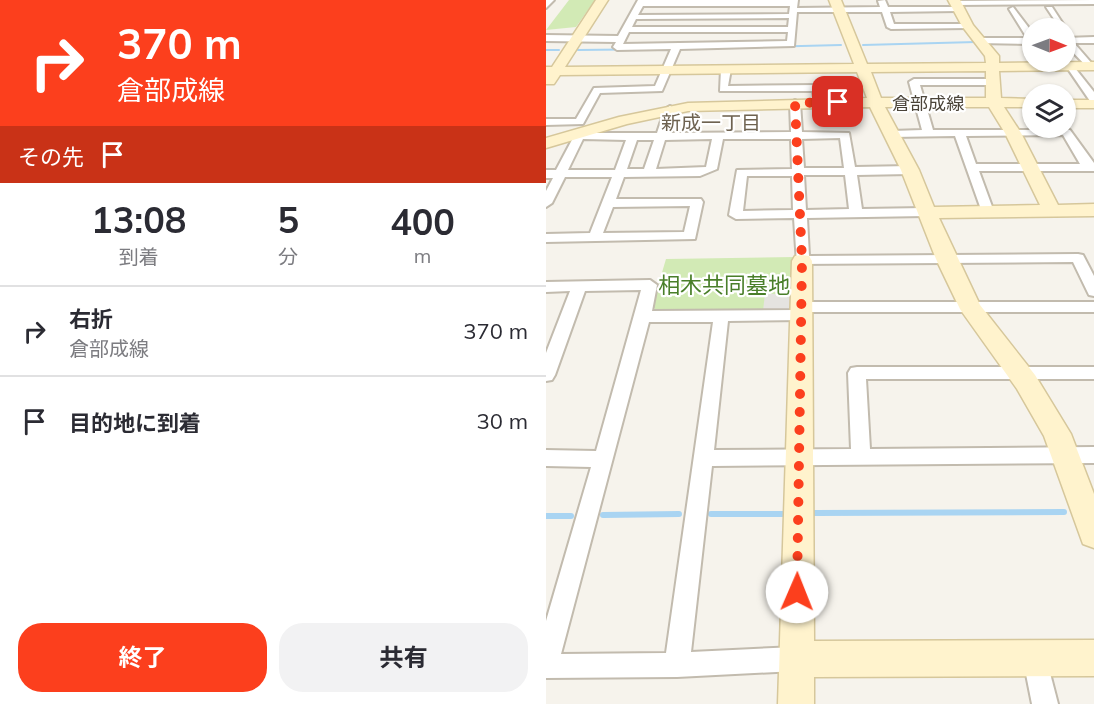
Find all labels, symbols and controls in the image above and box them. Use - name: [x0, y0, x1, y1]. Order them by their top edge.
- text: 370 m: [117, 17, 242, 70]
- north arrow: [1022, 18, 1076, 72]
- map controls: [1022, 18, 1076, 138]
- icon: right: [18, 24, 96, 102]
- text: 倉部成線: [117, 73, 225, 107]
- pin: [812, 76, 863, 127]
- button: layers: [1022, 84, 1076, 138]
- icon: arrive: [821, 85, 854, 118]
- street label: 倉部成線: [892, 92, 964, 115]
- district label: 新成一丁目: [661, 110, 761, 135]
- icon: arrive: [96, 138, 129, 171]
- text: その先: [18, 143, 84, 171]
- text: 13:08: [91, 197, 186, 242]
- text: 5: [277, 197, 299, 242]
- text: 400: [390, 199, 455, 244]
- text: m: [414, 243, 431, 268]
- text: 到着: [119, 244, 159, 269]
- text: 分: [278, 244, 298, 269]
- park label: 相木共同墓地: [658, 271, 790, 299]
- text: 右折: [69, 305, 113, 333]
- icon: right: [18, 315, 51, 348]
- text: 370 m: [463, 317, 528, 345]
- text: 倉部成線: [69, 336, 149, 361]
- icon: arrive: [18, 405, 51, 438]
- text: 30 m: [477, 407, 528, 435]
- text: 目的地に到着: [69, 409, 201, 437]
- position arrow: [765, 560, 829, 624]
- button: 終了: [18, 623, 267, 692]
- button: 共有: [279, 623, 528, 692]

